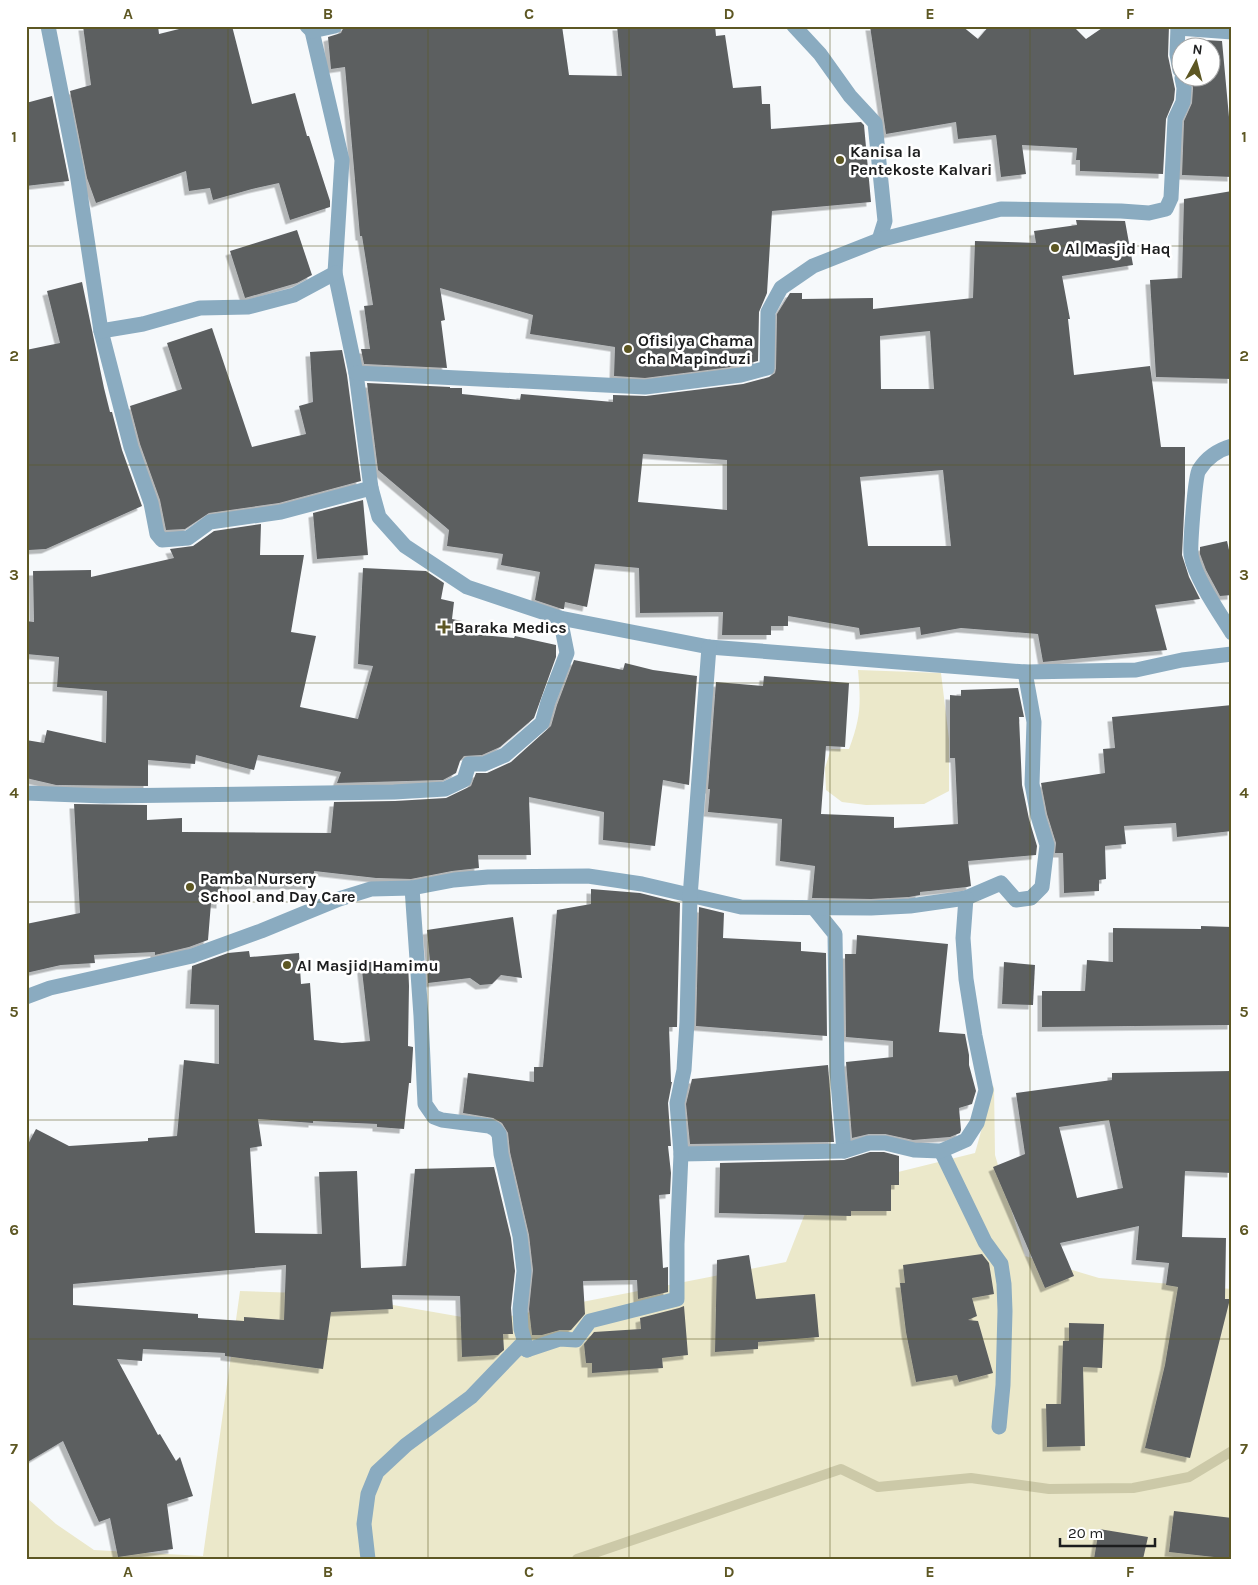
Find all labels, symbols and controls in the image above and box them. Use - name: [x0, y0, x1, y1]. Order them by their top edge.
- text: A: [123, 4, 133, 23]
- text: B: [323, 4, 333, 23]
- text: C: [524, 4, 534, 23]
- text: D: [724, 4, 735, 23]
- text: E: [925, 4, 935, 23]
- text: F: [1126, 4, 1135, 23]
- north arrow: [1170, 38, 1220, 88]
- text: N: [1192, 41, 1204, 59]
- text: 1: [11, 127, 17, 146]
- text: 1: [1241, 127, 1247, 146]
- place label: Kanisa la Pentekoste Kalvari: [850, 142, 992, 179]
- marker: Kanisa la Pentekoste Kalvari: [834, 154, 846, 166]
- place label: Al Masjid Haq: [1065, 239, 1171, 258]
- marker: Al Masjid Haq: [1049, 242, 1061, 254]
- place label: Ofisi ya Chama cha Mapinduzi: [638, 331, 753, 368]
- marker: Ofisi ya Chama cha Mapinduzi: [622, 343, 634, 355]
- text: 2: [9, 346, 19, 365]
- text: 2: [1239, 346, 1249, 365]
- text: 3: [9, 565, 19, 584]
- text: 3: [1239, 565, 1249, 584]
- place label: Baraka Medics: [454, 618, 567, 637]
- marker: Baraka Medics: [438, 621, 450, 633]
- text: 4: [9, 783, 19, 802]
- text: 4: [1239, 783, 1249, 802]
- place label: Pamba Nursery School and Day Care: [200, 869, 356, 906]
- marker: Pamba Nursery School and Day Care: [184, 881, 196, 893]
- place label: Al Masjid Hamimu: [297, 956, 439, 975]
- marker: Al Masjid Hamimu: [281, 959, 293, 971]
- text: 5: [9, 1002, 19, 1021]
- text: 5: [1239, 1002, 1249, 1021]
- text: 6: [9, 1220, 19, 1239]
- text: 6: [1239, 1220, 1249, 1239]
- text: 7: [10, 1439, 18, 1458]
- text: 7: [1240, 1439, 1248, 1458]
- scale bar: [1060, 1515, 1156, 1547]
- text: 20 m: [1068, 1524, 1103, 1542]
- text: A: [123, 1562, 133, 1581]
- text: B: [323, 1562, 333, 1581]
- text: C: [524, 1562, 534, 1581]
- text: D: [724, 1562, 735, 1581]
- text: E: [925, 1562, 935, 1581]
- text: F: [1126, 1562, 1135, 1581]

